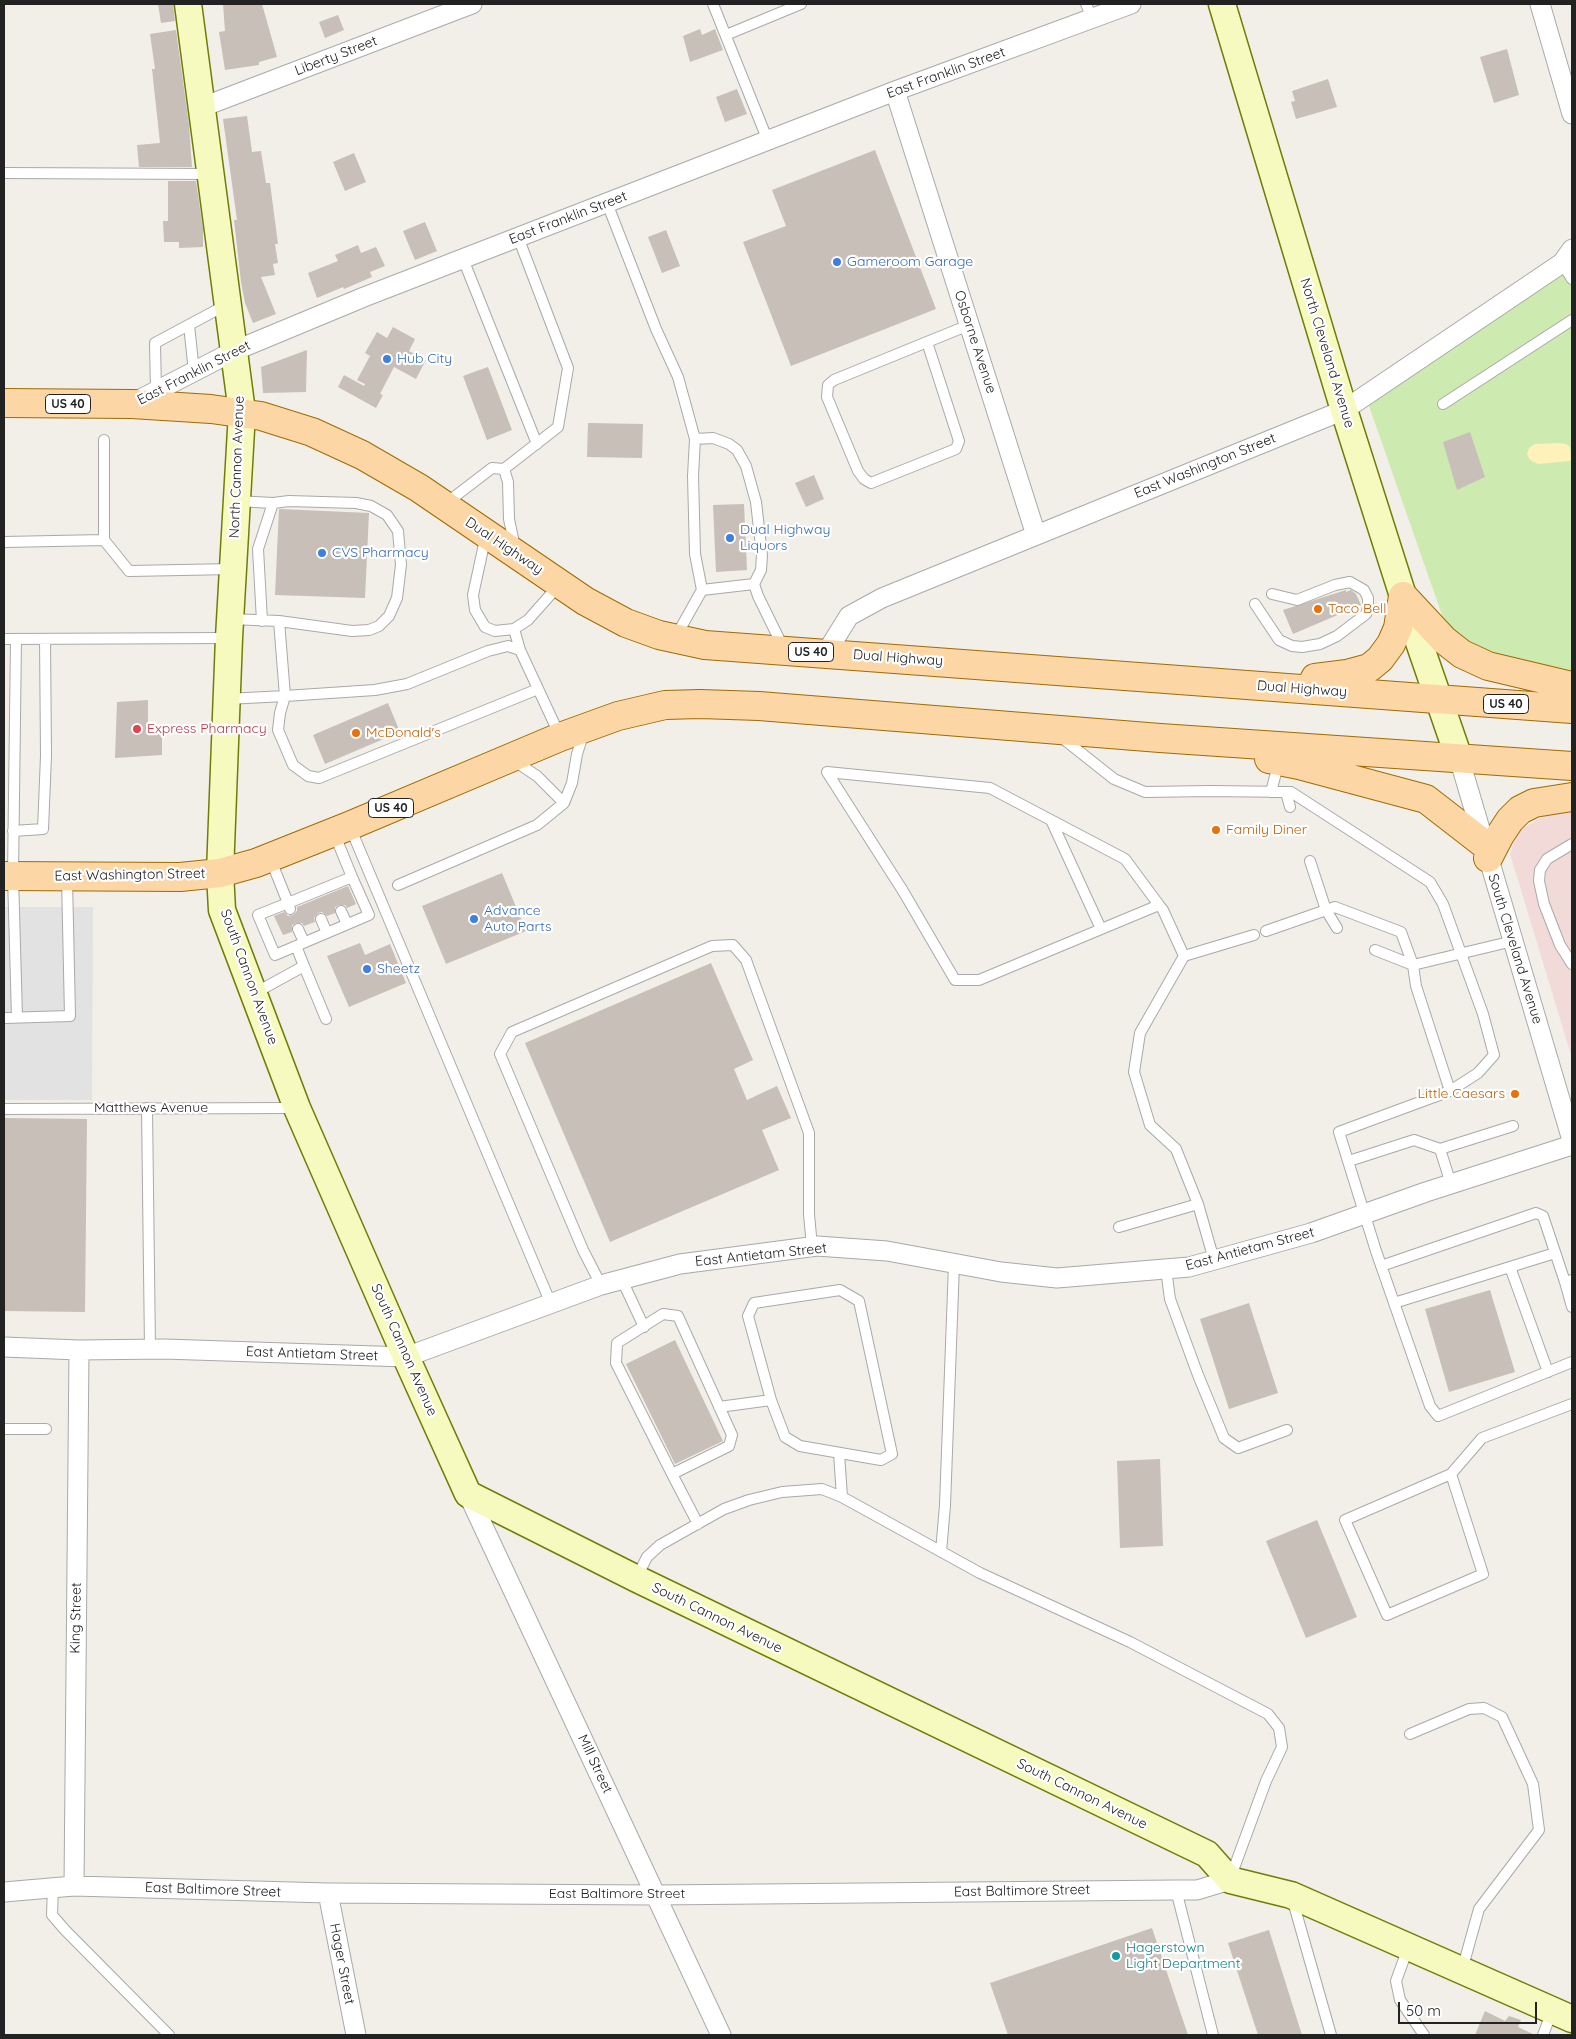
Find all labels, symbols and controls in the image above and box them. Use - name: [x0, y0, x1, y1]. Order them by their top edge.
- street label: Liberty Street: [292, 33, 380, 79]
- street label: East Franklin Street: [884, 44, 1008, 102]
- street label: East Franklin Street: [507, 188, 629, 248]
- place label: Gameroom Garage: [847, 254, 973, 270]
- marker: Gameroom Garage: [831, 256, 843, 268]
- street label: North Cleveland Avenue: [1296, 276, 1358, 430]
- street label: Osborne Avenue: [950, 288, 1000, 396]
- street label: East Franklin Street: [135, 337, 253, 409]
- place label: Hub City: [397, 351, 452, 367]
- marker: Hub City: [381, 353, 393, 365]
- road number: US 40: [46, 394, 90, 414]
- street label: North Cannon Avenue: [226, 395, 248, 539]
- street label: East Washington Street: [1132, 430, 1278, 502]
- street label: Dual Highway: [462, 514, 546, 578]
- place label: Dual Highway Liquors: [740, 522, 830, 554]
- marker: Dual Highway Liquors: [724, 532, 736, 544]
- place label: CVS Pharmacy: [332, 545, 429, 561]
- marker: CVS Pharmacy: [316, 547, 328, 559]
- place label: Taco Bell: [1328, 601, 1387, 617]
- marker: Taco Bell: [1312, 603, 1324, 615]
- road number: US 40: [788, 642, 834, 662]
- street label: Dual Highway: [852, 646, 944, 670]
- street label: Dual Highway: [1256, 677, 1348, 701]
- road number: US 40: [1484, 694, 1528, 714]
- place label: Express Pharmacy: [147, 721, 267, 737]
- marker: Express Pharmacy: [131, 723, 143, 735]
- place label: McDonald's: [366, 725, 441, 741]
- marker: McDonald's: [350, 727, 362, 739]
- road number: US 40: [368, 798, 414, 818]
- place label: Family Diner: [1226, 822, 1307, 838]
- marker: Family Diner: [1210, 824, 1222, 836]
- street label: East Washington Street: [54, 865, 206, 885]
- street label: South Cleveland Avenue: [1484, 872, 1546, 1026]
- place label: Advance Auto Parts: [484, 903, 552, 936]
- street label: South Cannon Avenue: [217, 907, 281, 1047]
- marker: Advance Auto Parts: [468, 913, 480, 925]
- place label: Sheetz: [377, 961, 420, 977]
- marker: Sheetz: [361, 963, 373, 975]
- place label: Little Caesars: [1418, 1086, 1505, 1102]
- marker: Little Caesars: [1509, 1088, 1521, 1100]
- street label: Matthews Avenue: [94, 1100, 208, 1116]
- street label: East Antietam Street: [1184, 1224, 1316, 1274]
- street label: East Antietam Street: [694, 1240, 828, 1270]
- street label: South Cannon Avenue: [367, 1281, 441, 1419]
- street label: East Antietam Street: [246, 1343, 378, 1365]
- street label: South Cannon Avenue: [649, 1579, 785, 1657]
- street label: King Street: [67, 1582, 85, 1654]
- street label: Mill Street: [574, 1732, 616, 1796]
- street label: South Cannon Avenue: [1014, 1755, 1150, 1833]
- street label: East Baltimore Street: [145, 1879, 281, 1901]
- street label: East Baltimore Street: [954, 1881, 1090, 1901]
- street label: East Baltimore Street: [549, 1886, 685, 1902]
- street label: Hager Street: [326, 1922, 358, 2006]
- place label: Hagerstown Light Department: [1126, 1940, 1240, 1972]
- marker: Hagerstown Light Department: [1110, 1950, 1122, 1962]
- scale bar: [1401, 1992, 1540, 2024]
- text: 50 m: [1406, 2001, 1441, 2020]

